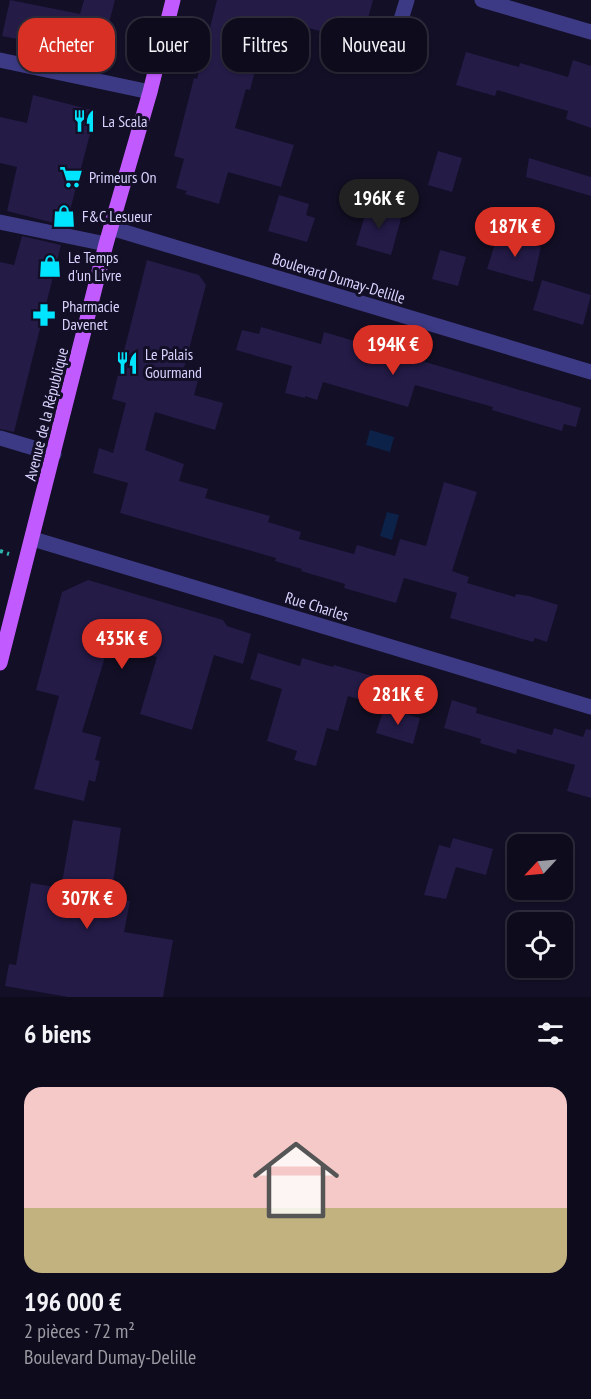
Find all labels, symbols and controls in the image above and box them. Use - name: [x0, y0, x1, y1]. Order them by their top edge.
- chip: Acheter: [18, 18, 115, 72]
- chip: Louer: [127, 18, 210, 72]
- chip: Filtres: [222, 18, 309, 72]
- chip: Nouveau: [321, 18, 427, 72]
- restaurant icon: La Scala: [71, 108, 97, 134]
- place label: La Scala: [102, 111, 147, 131]
- supermarket icon: Primeurs On: [58, 164, 84, 190]
- place label: Primeurs On: [89, 167, 157, 187]
- pin: 196K €: [330, 179, 428, 230]
- text: 196K €: [353, 185, 405, 211]
- shop icon: F&C Lesueur: [51, 203, 77, 229]
- place label: F&C Lesueur: [82, 206, 153, 226]
- pin: 187K €: [466, 207, 564, 258]
- text: 187K €: [489, 213, 541, 239]
- place label: Le Temps d'un Livre: [68, 247, 122, 285]
- street label: Boulevard Dumay-Delille: [270, 248, 408, 308]
- shop icon: Le Temps d'un Livre: [37, 253, 63, 279]
- place label: Pharmacie Davenet: [62, 296, 120, 334]
- pharmacy icon: Pharmacie Davenet: [31, 302, 57, 328]
- pin: 194K €: [344, 325, 442, 376]
- text: 194K €: [367, 331, 419, 357]
- place label: Le Palais Gourmand: [145, 344, 202, 382]
- street label: Avenue de la République: [20, 345, 72, 483]
- restaurant icon: Le Palais Gourmand: [114, 350, 140, 376]
- street label: Rue Charles: [283, 587, 351, 625]
- pin: 435K €: [73, 619, 171, 670]
- text: 435K €: [96, 625, 148, 651]
- pin: 281K €: [349, 675, 447, 726]
- text: 281K €: [372, 681, 424, 707]
- north arrow: [507, 834, 573, 900]
- map controls: [507, 834, 573, 978]
- pin: 307K €: [38, 879, 136, 930]
- text: 307K €: [61, 885, 113, 911]
- button: locate: [507, 912, 573, 978]
- text: 6 biens: [24, 1017, 91, 1050]
- icon: filters: [534, 1017, 567, 1050]
- icon: home: [242, 1126, 350, 1234]
- text: 196 000 €: [24, 1285, 122, 1318]
- text: 2 pièces · 72 m²: [24, 1318, 135, 1344]
- text: Boulevard Dumay-Delille: [24, 1344, 196, 1370]

